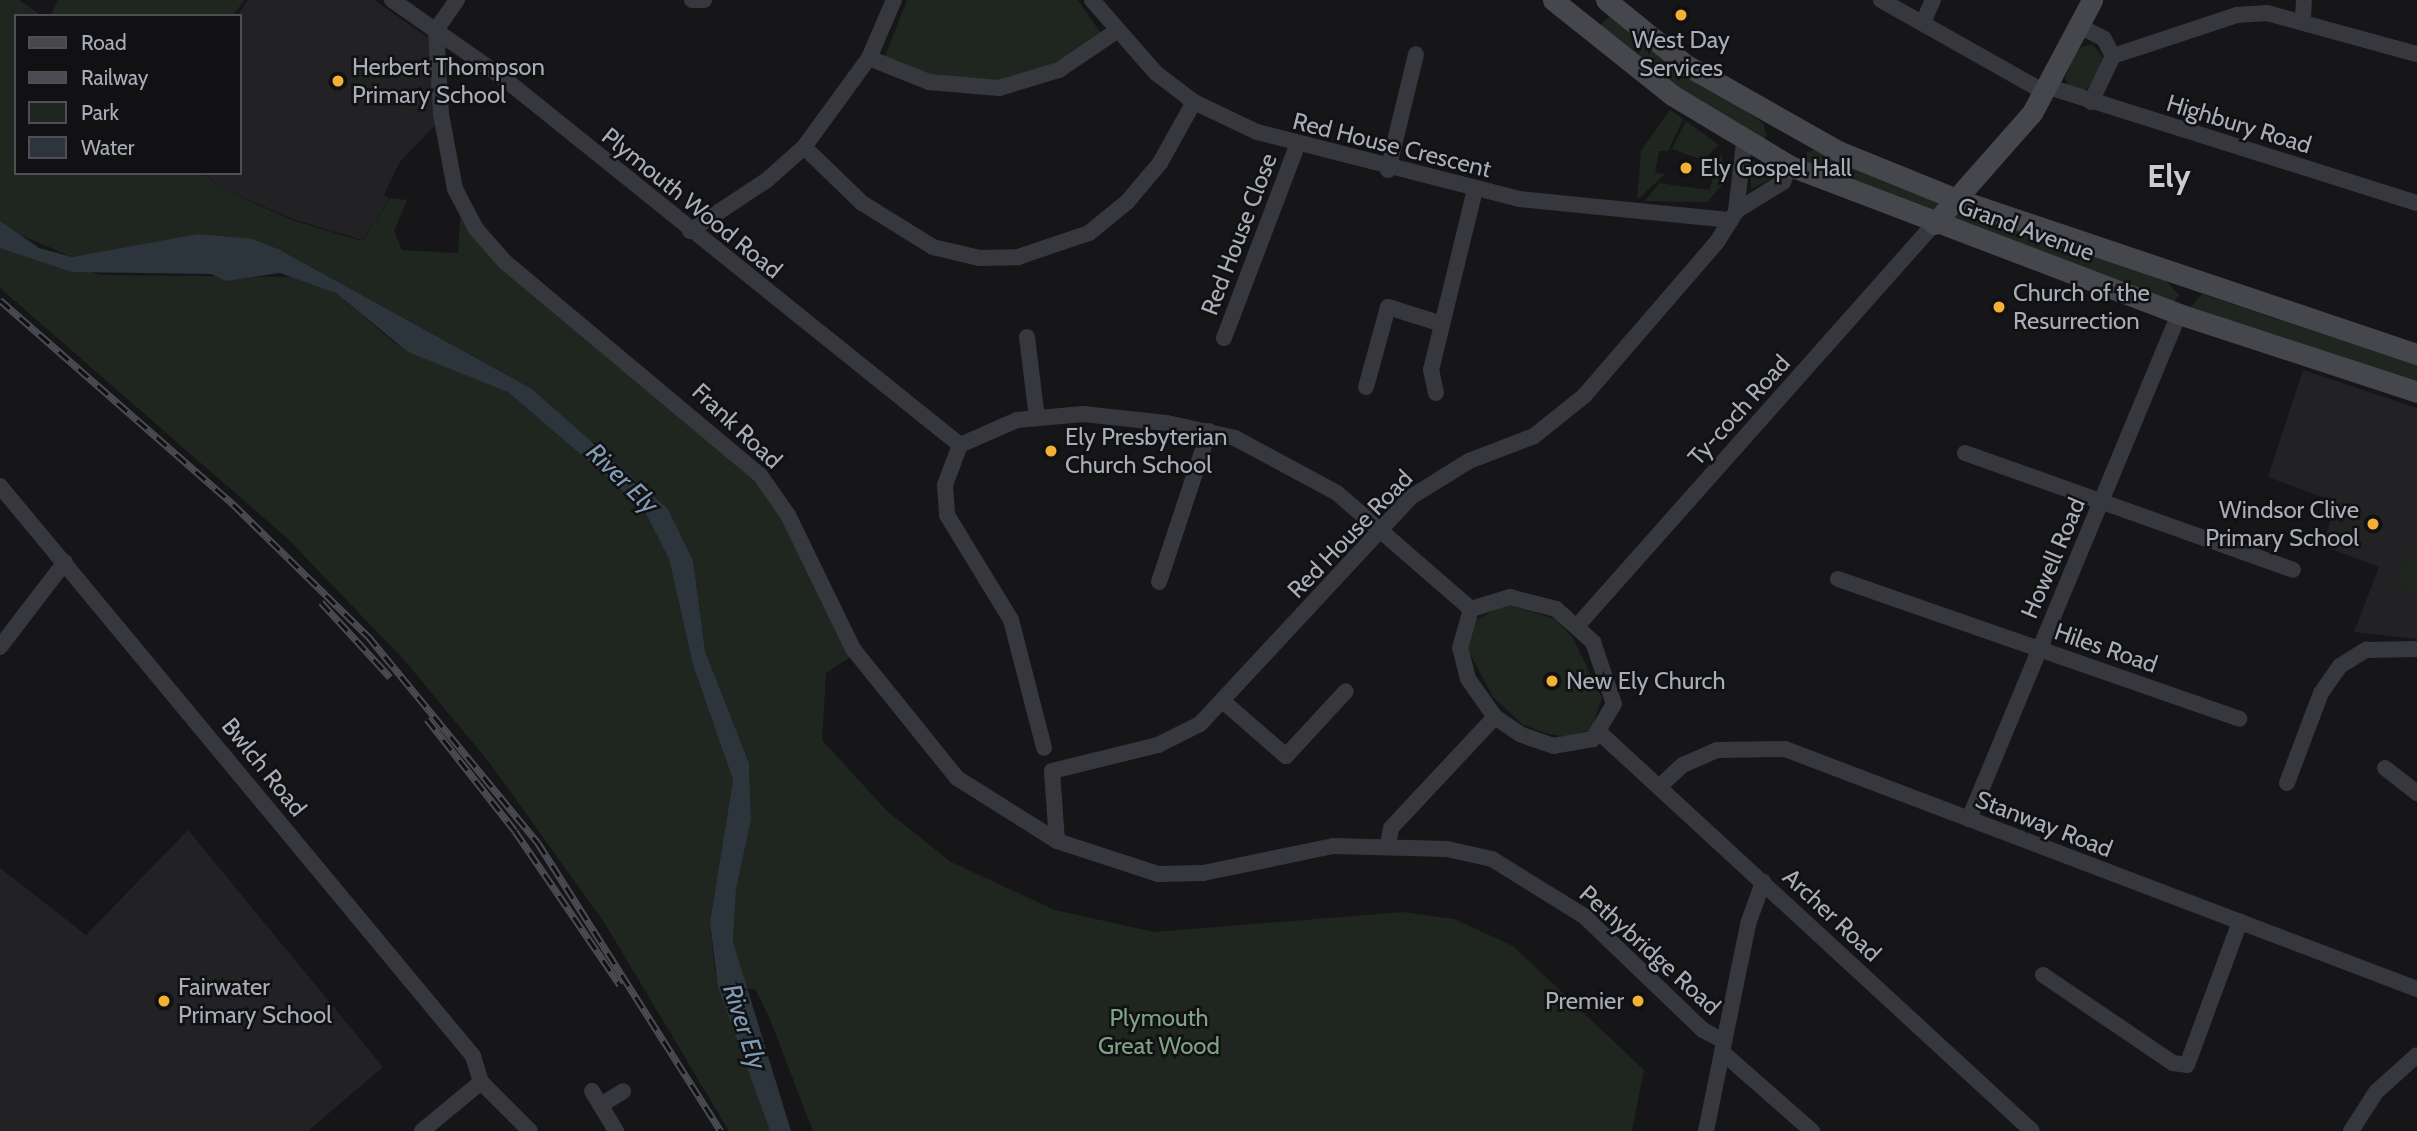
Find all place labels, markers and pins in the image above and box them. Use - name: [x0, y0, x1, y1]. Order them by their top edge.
- marker: West Day Services: [1673, 7, 1689, 23]
- place label: West Day Services: [1632, 26, 1730, 82]
- place label: Herbert Thompson Primary School: [352, 53, 545, 109]
- marker: Herbert Thompson Primary School: [330, 73, 346, 89]
- place label: Ely Gospel Hall: [1700, 154, 1852, 182]
- marker: Ely Gospel Hall: [1678, 160, 1694, 176]
- place label: Church of the Resurrection: [2013, 279, 2150, 335]
- marker: Church of the Resurrection: [1991, 299, 2007, 315]
- place label: Ely Presbyterian Church School: [1065, 423, 1227, 479]
- marker: Ely Presbyterian Church School: [1043, 443, 1059, 459]
- place label: Windsor Clive Primary School: [2205, 496, 2359, 552]
- marker: Windsor Clive Primary School: [2365, 516, 2381, 532]
- place label: New Ely Church: [1566, 667, 1726, 695]
- marker: New Ely Church: [1544, 673, 1560, 689]
- place label: Fairwater Primary School: [178, 973, 332, 1029]
- place label: Premier: [1545, 987, 1624, 1015]
- marker: Fairwater Primary School: [156, 993, 172, 1009]
- marker: Premier: [1630, 993, 1646, 1009]

